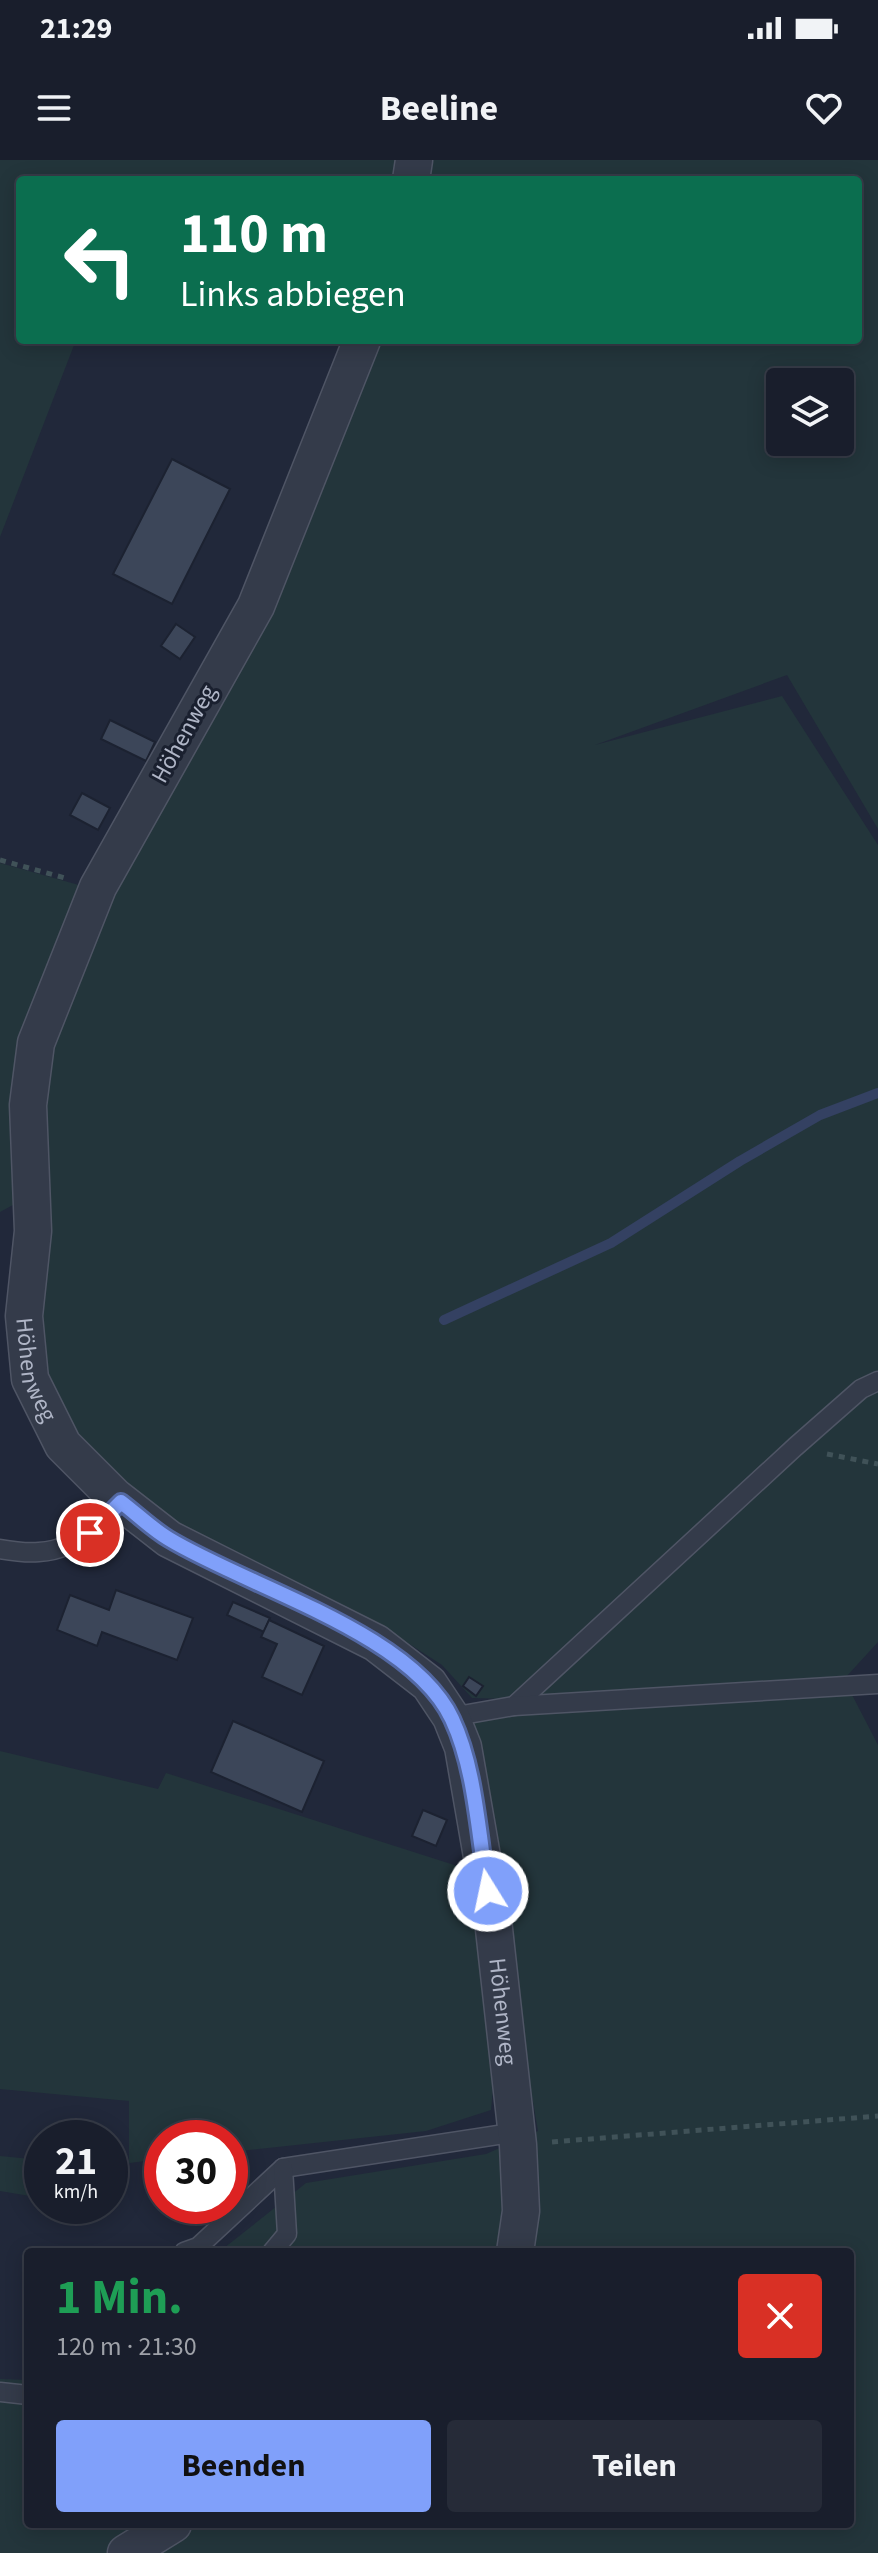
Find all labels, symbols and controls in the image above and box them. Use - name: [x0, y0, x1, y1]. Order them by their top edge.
- text: 21:29: [40, 7, 112, 50]
- text: Beeline: [380, 83, 498, 134]
- icon: menu: [32, 86, 76, 130]
- icon: heart: [802, 86, 846, 130]
- text: 110 m: [180, 195, 328, 274]
- icon: left: [48, 208, 152, 312]
- text: Links abbiegen: [180, 269, 406, 320]
- map controls: [766, 368, 854, 456]
- button: layers: [766, 368, 854, 456]
- street label: Höhenweg: [143, 678, 225, 790]
- street label: Höhenweg: [7, 1316, 66, 1428]
- pin: [56, 1499, 124, 1567]
- icon: arrive: [68, 1511, 112, 1555]
- position arrow: [446, 1849, 530, 1933]
- street label: Höhenweg: [480, 1956, 527, 2067]
- speed limit sign: 30: [144, 2120, 248, 2224]
- text: 21: [55, 2133, 97, 2190]
- text: km/h: [54, 2178, 98, 2206]
- text: 1 Min.: [56, 2264, 183, 2332]
- button: close: [738, 2274, 822, 2358]
- text: 120 m · 21:30: [56, 2328, 197, 2365]
- button: Beenden: [56, 2420, 431, 2512]
- button: Teilen: [447, 2420, 822, 2512]

